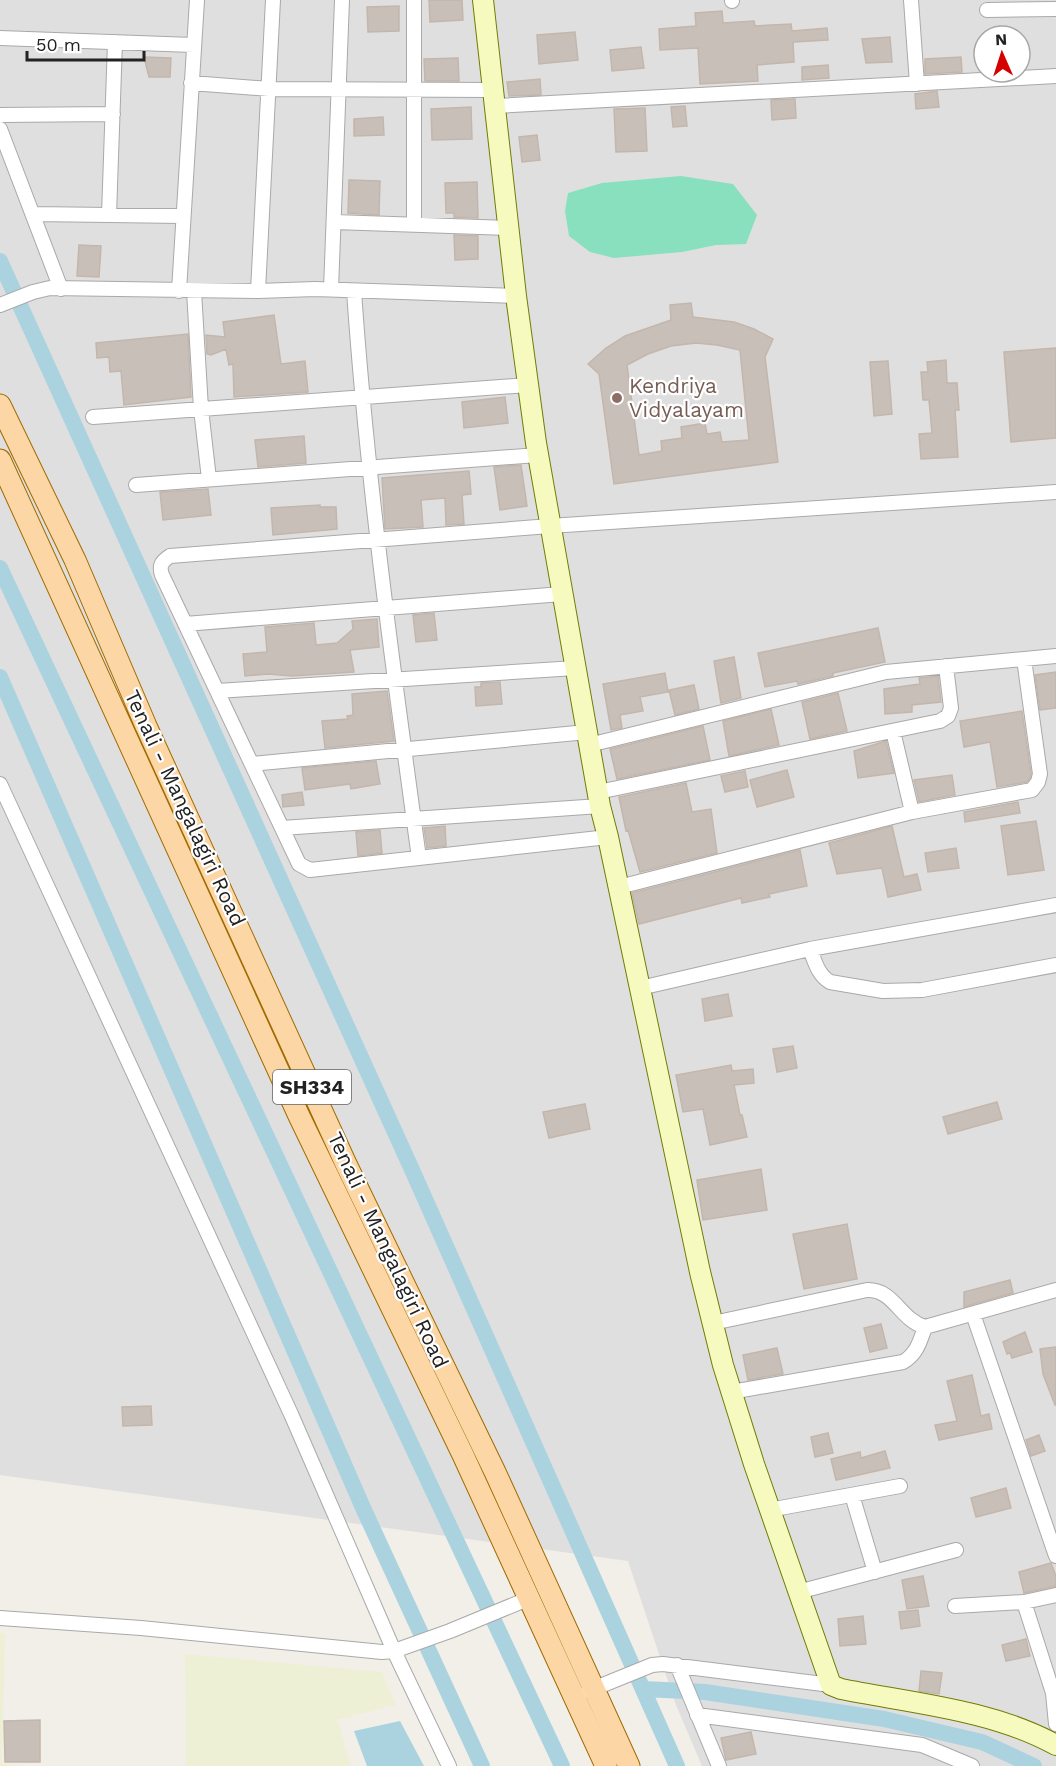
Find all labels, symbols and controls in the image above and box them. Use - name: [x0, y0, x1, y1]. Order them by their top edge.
- scale bar: [27, 24, 144, 62]
- north arrow: [972, 24, 1032, 84]
- text: N: [995, 30, 1008, 49]
- text: 50 m: [36, 34, 81, 55]
- place label: Kendriya Vidyalayam: [629, 373, 744, 422]
- marker: Kendriya Vidyalayam: [610, 391, 624, 405]
- street label: Tenali - Mangalagiri Road: [120, 686, 251, 930]
- road number: SH334: [273, 1070, 351, 1104]
- street label: Tenali - Mangalagiri Road: [323, 1128, 454, 1372]

